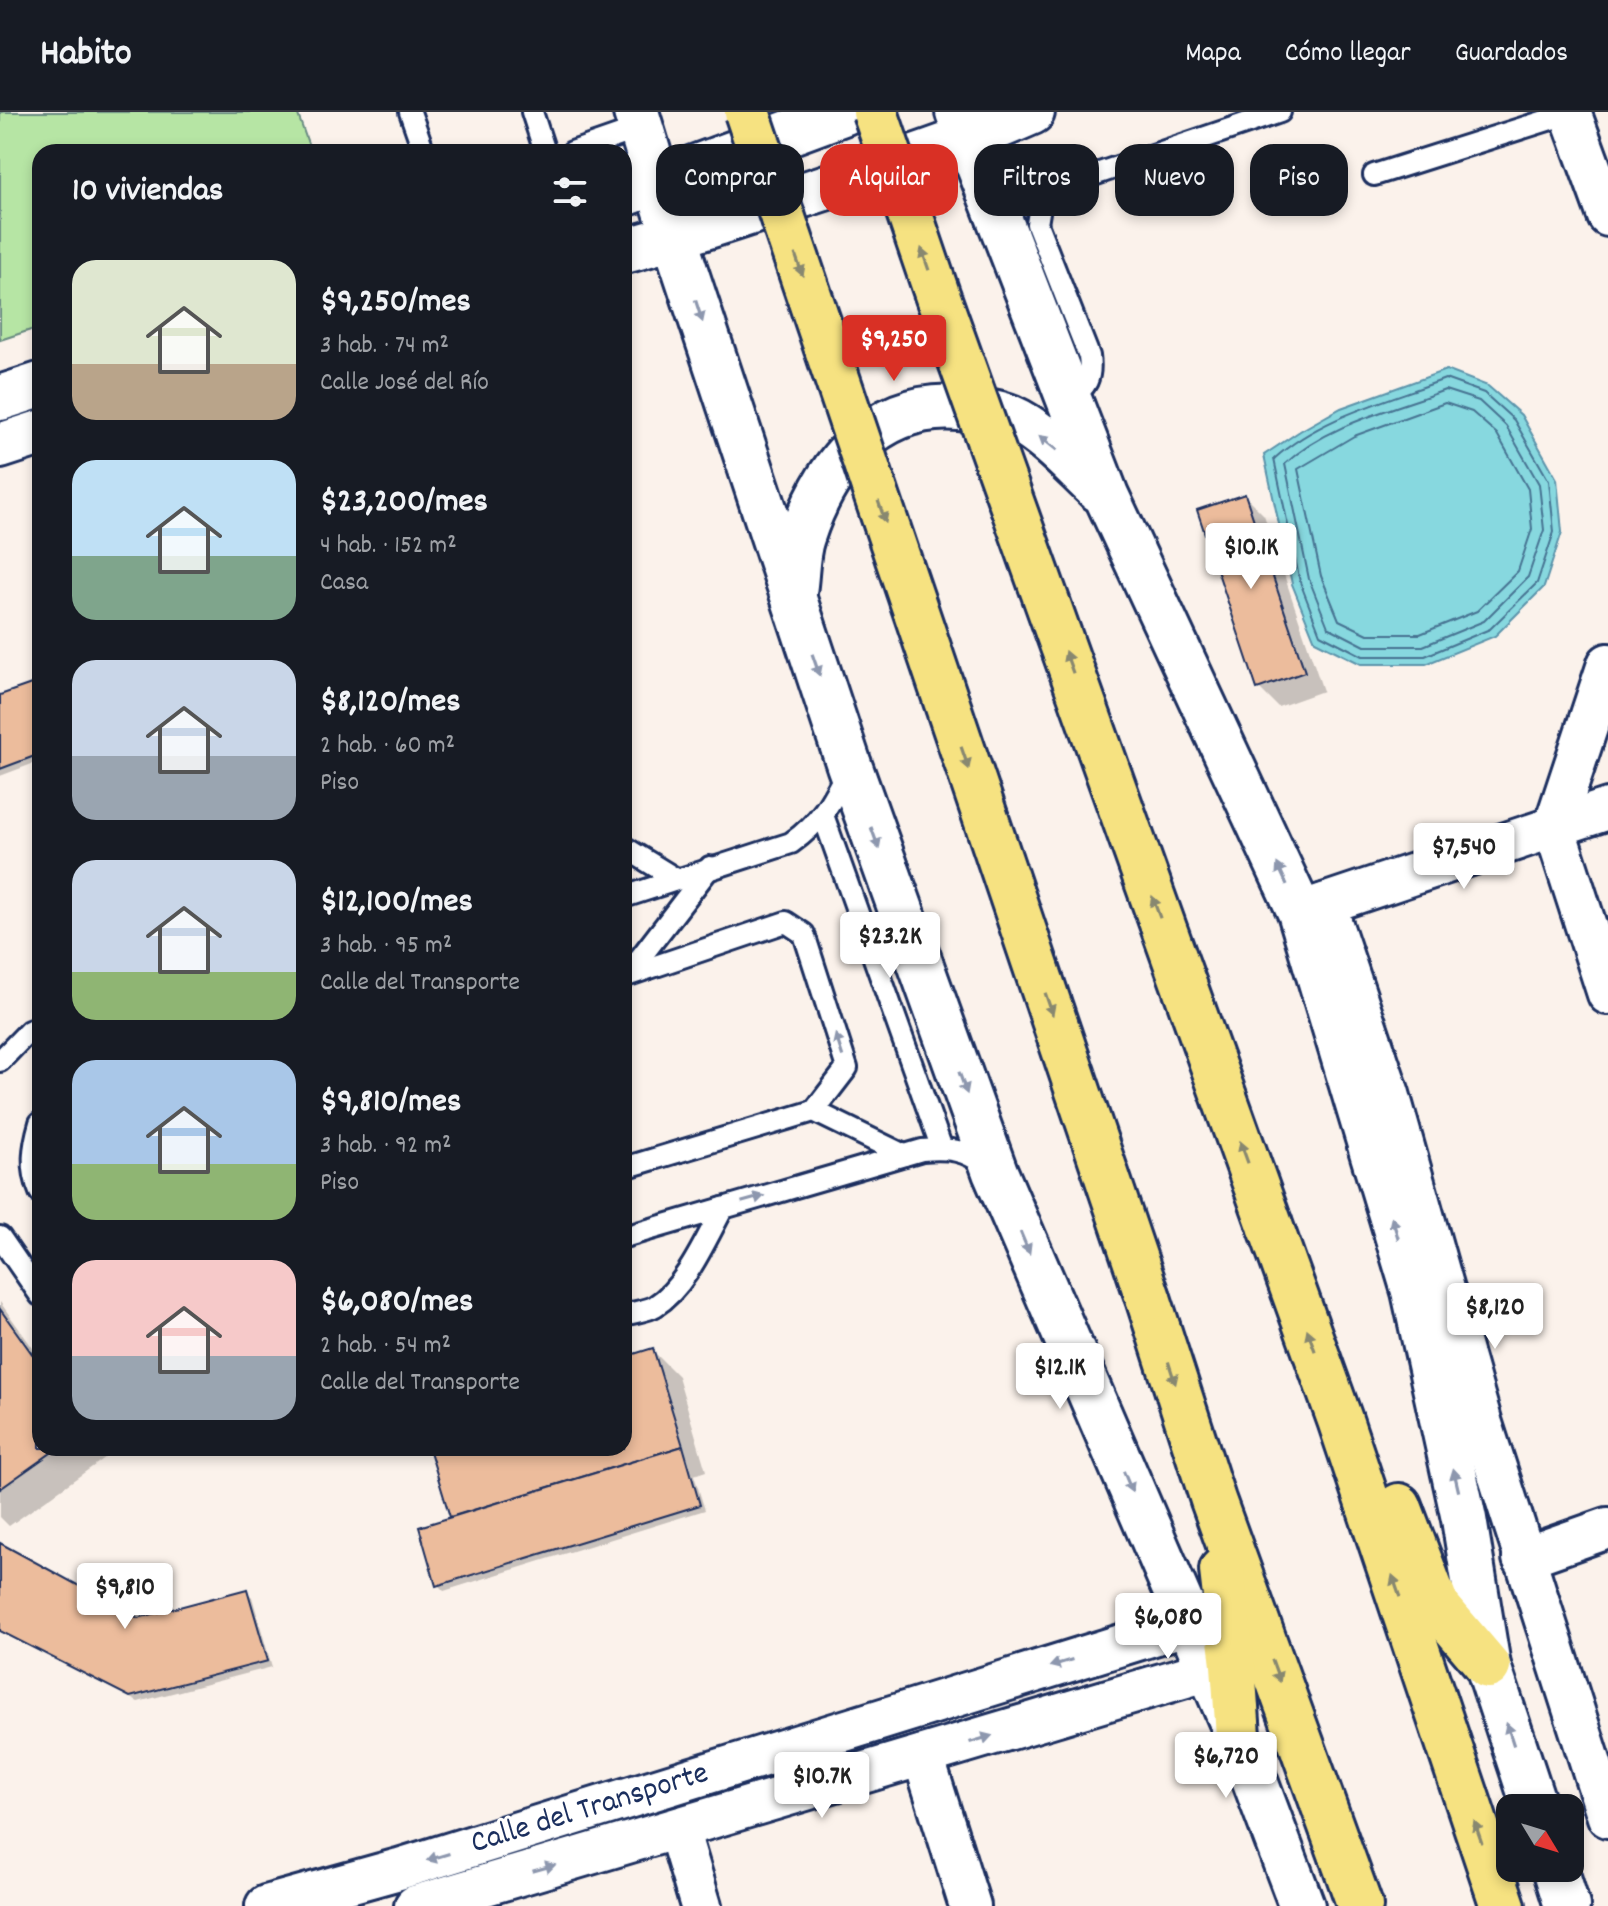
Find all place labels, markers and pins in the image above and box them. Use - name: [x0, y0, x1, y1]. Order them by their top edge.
- pin: $9,250: [829, 315, 959, 383]
- pin: $10.1K: [1186, 523, 1316, 591]
- pin: $7,540: [1399, 823, 1529, 891]
- pin: $23.2K: [825, 912, 955, 980]
- pin: $8,120: [1430, 1283, 1560, 1351]
- pin: $12.1K: [995, 1343, 1125, 1411]
- pin: $9,810: [60, 1563, 190, 1631]
- pin: $6,080: [1103, 1593, 1233, 1661]
- pin: $6,720: [1161, 1732, 1291, 1800]
- pin: $10.7K: [757, 1752, 887, 1820]

